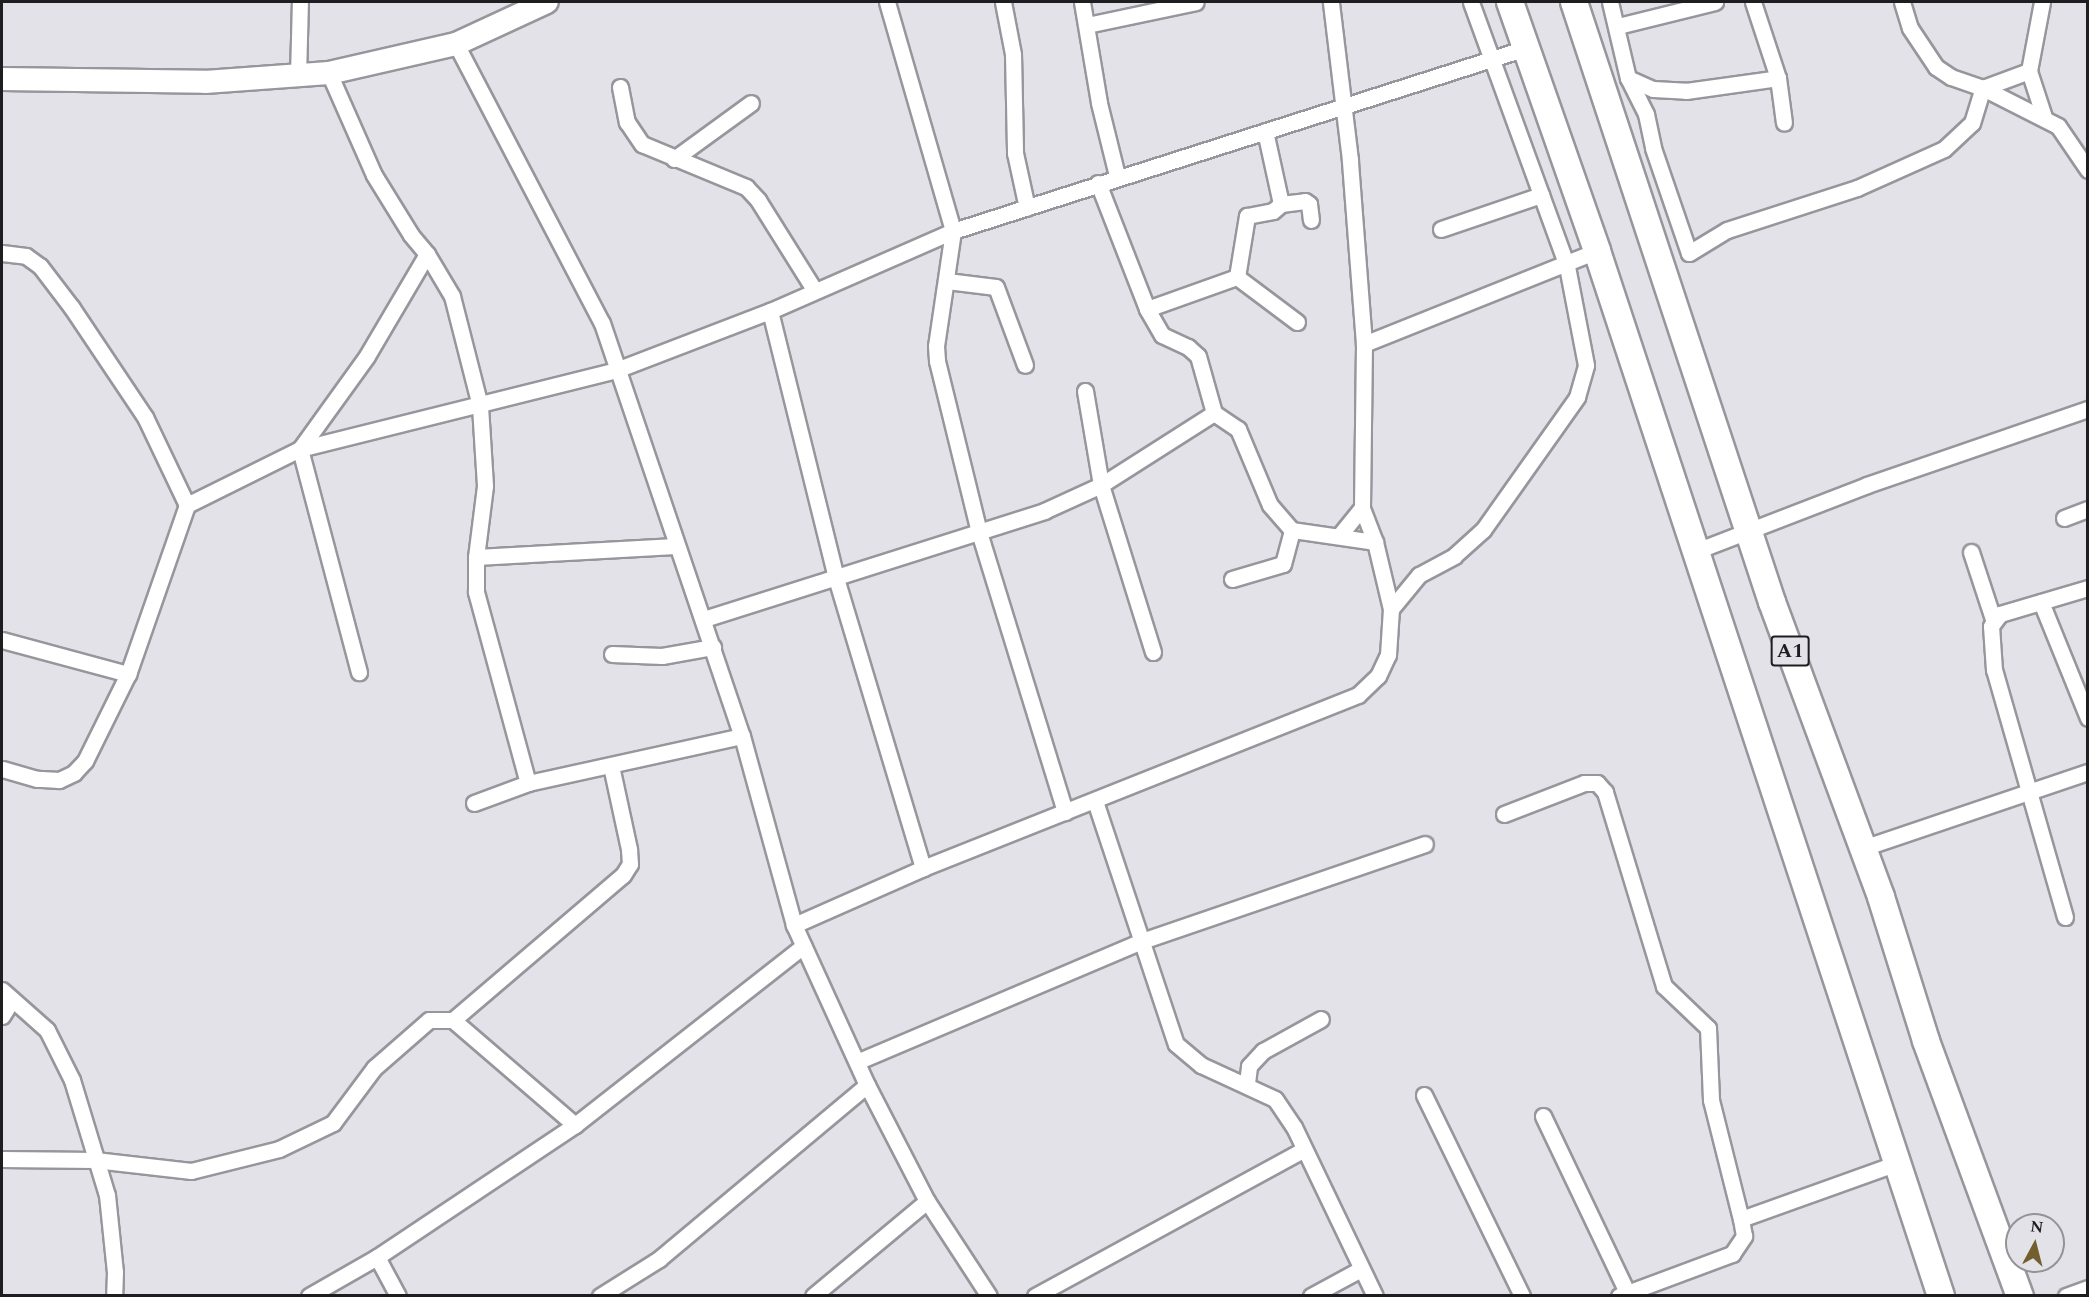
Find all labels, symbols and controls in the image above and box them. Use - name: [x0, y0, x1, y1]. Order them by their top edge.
- road number: A1: [1770, 634, 1810, 668]
- north arrow: [2005, 1213, 2065, 1273]
- text: N: [2029, 1214, 2045, 1240]

